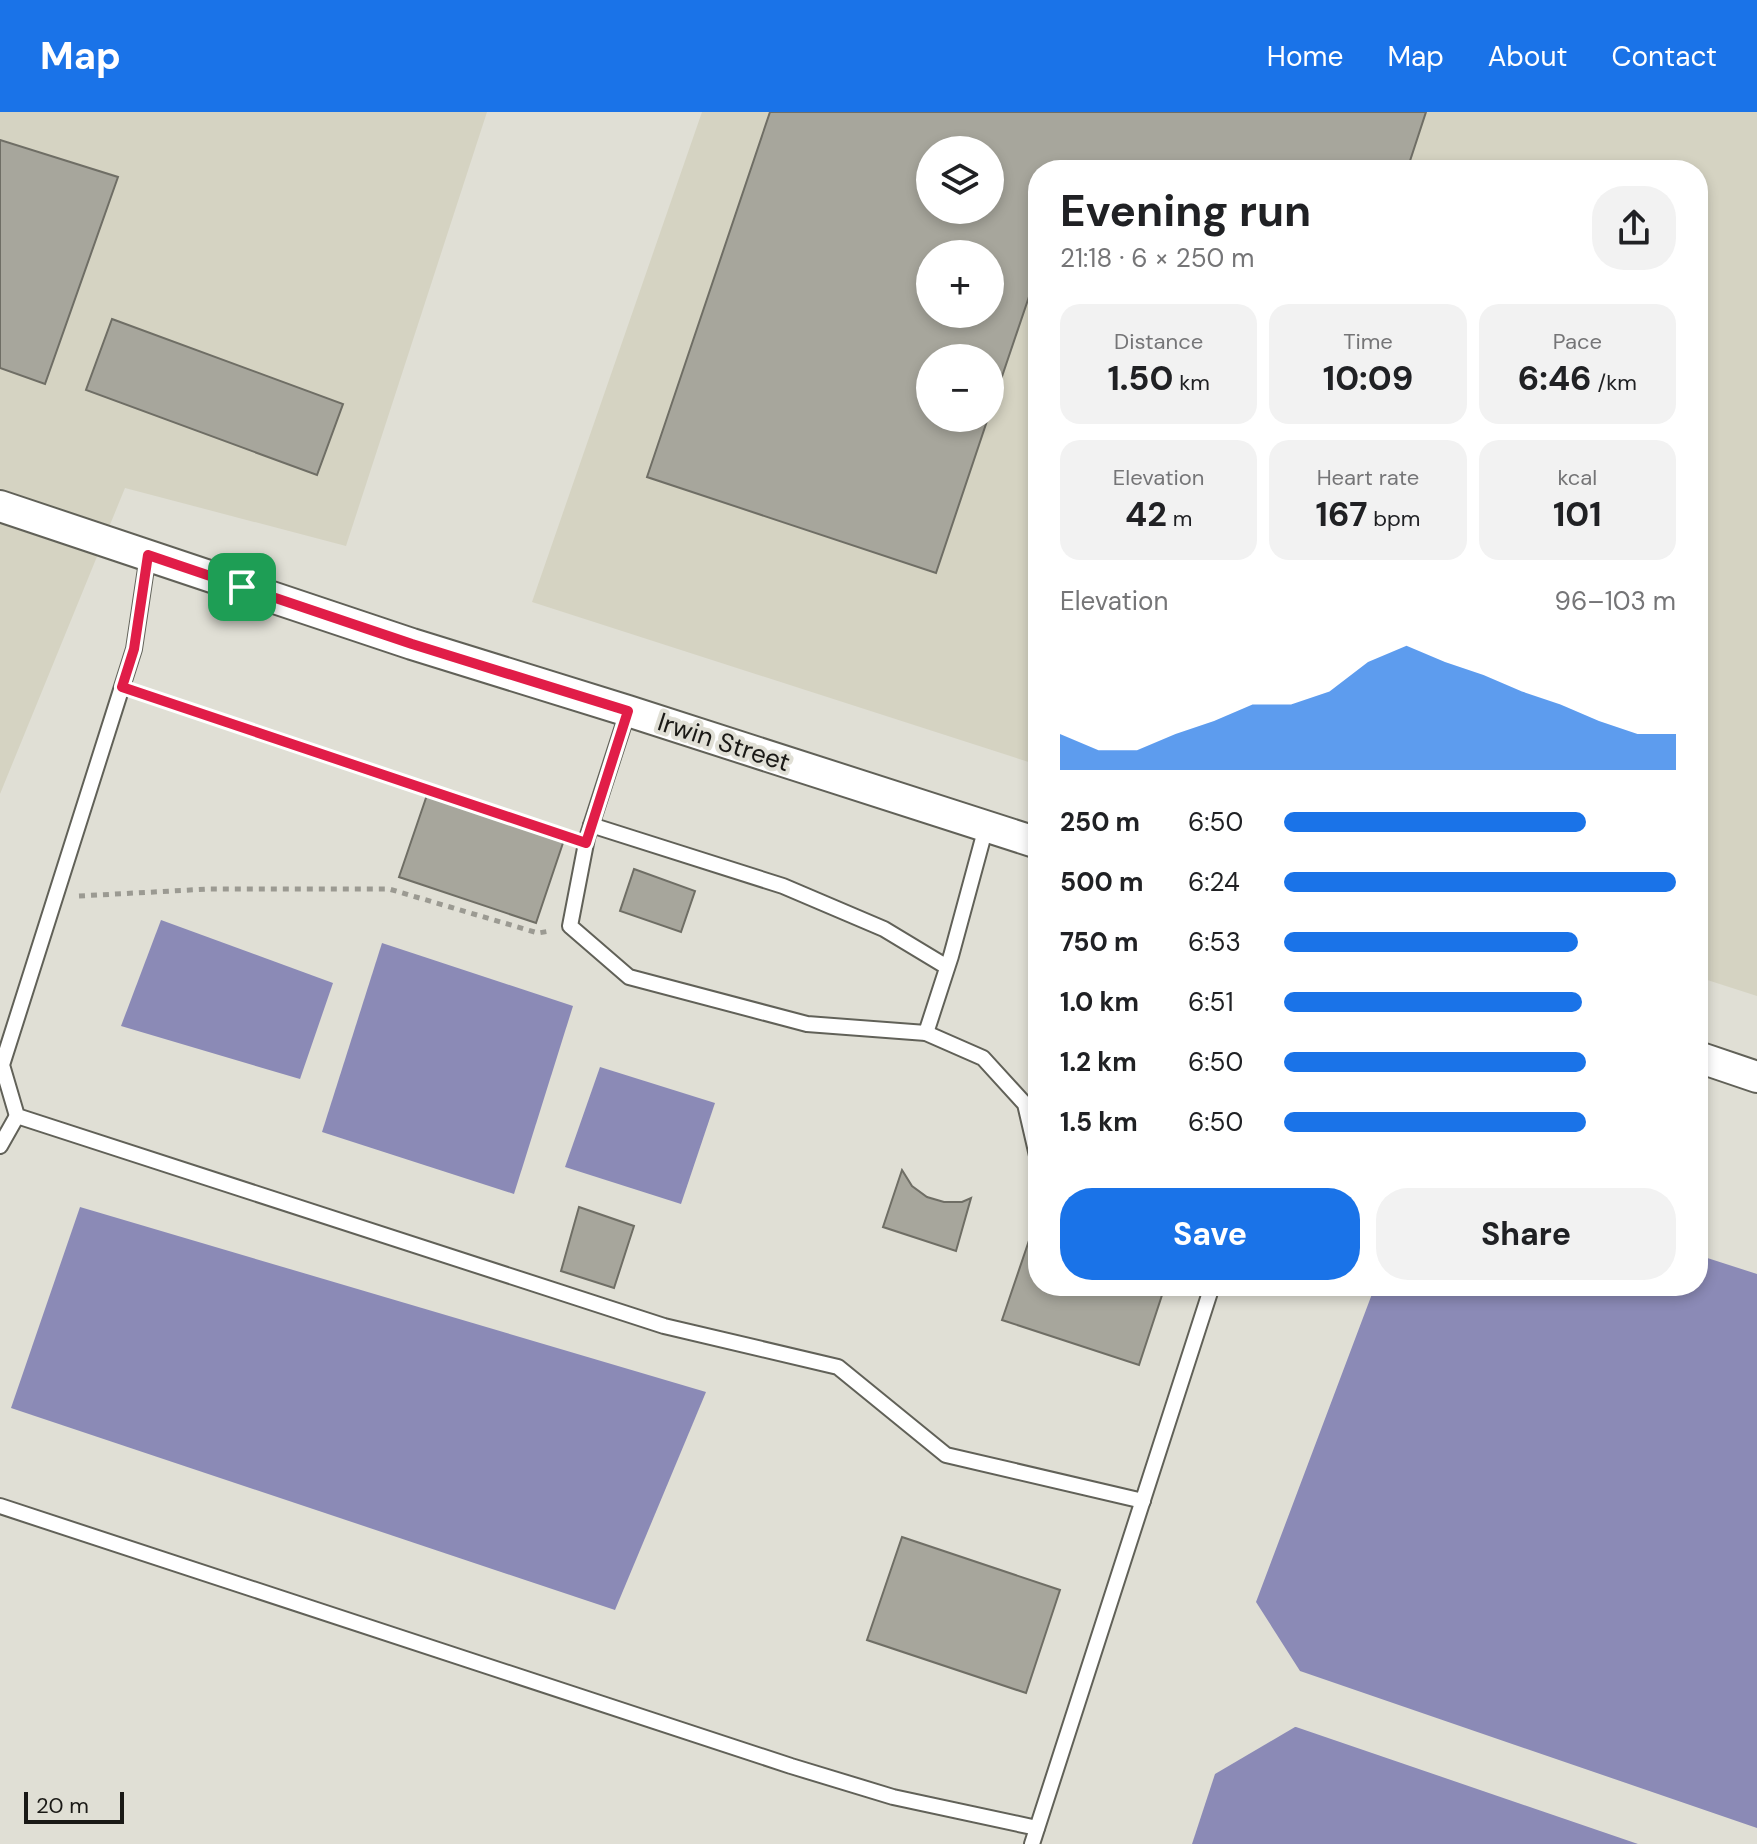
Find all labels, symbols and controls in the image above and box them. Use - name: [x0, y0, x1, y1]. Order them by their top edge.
- text: Map: [40, 31, 121, 81]
- text: Home: [1267, 38, 1343, 75]
- text: Map: [1387, 38, 1444, 75]
- text: About: [1488, 38, 1567, 75]
- text: Contact: [1611, 38, 1717, 75]
- map controls: [916, 136, 1004, 432]
- button: layers: [916, 136, 1004, 224]
- text: Evening run: [1060, 182, 1311, 240]
- button: share: [1592, 186, 1676, 270]
- button: +: [916, 240, 1004, 328]
- text: 21:18 · 6 × 250 m: [1060, 241, 1254, 275]
- text: Distance: [1114, 327, 1203, 356]
- text: Time: [1343, 327, 1393, 356]
- text: Pace: [1553, 327, 1602, 356]
- button: −: [916, 344, 1004, 432]
- text: 1.50: [1107, 356, 1173, 401]
- text: 10:09: [1323, 356, 1413, 401]
- text: 6:46: [1518, 356, 1592, 401]
- text: km: [1173, 368, 1210, 397]
- text: /km: [1592, 368, 1637, 397]
- text: Elevation: [1113, 463, 1205, 492]
- text: Heart rate: [1317, 463, 1419, 492]
- text: kcal: [1557, 463, 1597, 492]
- text: 42: [1125, 492, 1167, 537]
- text: 167: [1316, 492, 1367, 537]
- text: 101: [1553, 492, 1602, 537]
- text: m: [1167, 504, 1192, 533]
- text: bpm: [1367, 504, 1420, 533]
- pin: [208, 553, 276, 621]
- icon: arrive: [220, 565, 264, 609]
- text: Elevation: [1060, 584, 1168, 618]
- text: 96–103 m: [1555, 584, 1676, 618]
- street label: Irwin Street: [653, 705, 795, 779]
- text: 250 m: [1060, 805, 1140, 839]
- text: 6:50: [1188, 805, 1243, 839]
- text: 500 m: [1060, 865, 1143, 899]
- text: 6:24: [1188, 865, 1240, 899]
- text: 750 m: [1060, 925, 1138, 959]
- text: 6:53: [1188, 925, 1241, 959]
- text: 1.0 km: [1060, 985, 1139, 1019]
- text: 6:51: [1188, 985, 1234, 1019]
- text: 1.2 km: [1060, 1045, 1137, 1079]
- text: 6:50: [1188, 1045, 1243, 1079]
- text: 1.5 km: [1060, 1105, 1138, 1139]
- text: 6:50: [1188, 1105, 1243, 1139]
- button: Save: [1060, 1188, 1360, 1280]
- button: Share: [1376, 1188, 1676, 1280]
- scale bar: [24, 1788, 124, 1824]
- text: 20 m: [36, 1791, 89, 1820]

